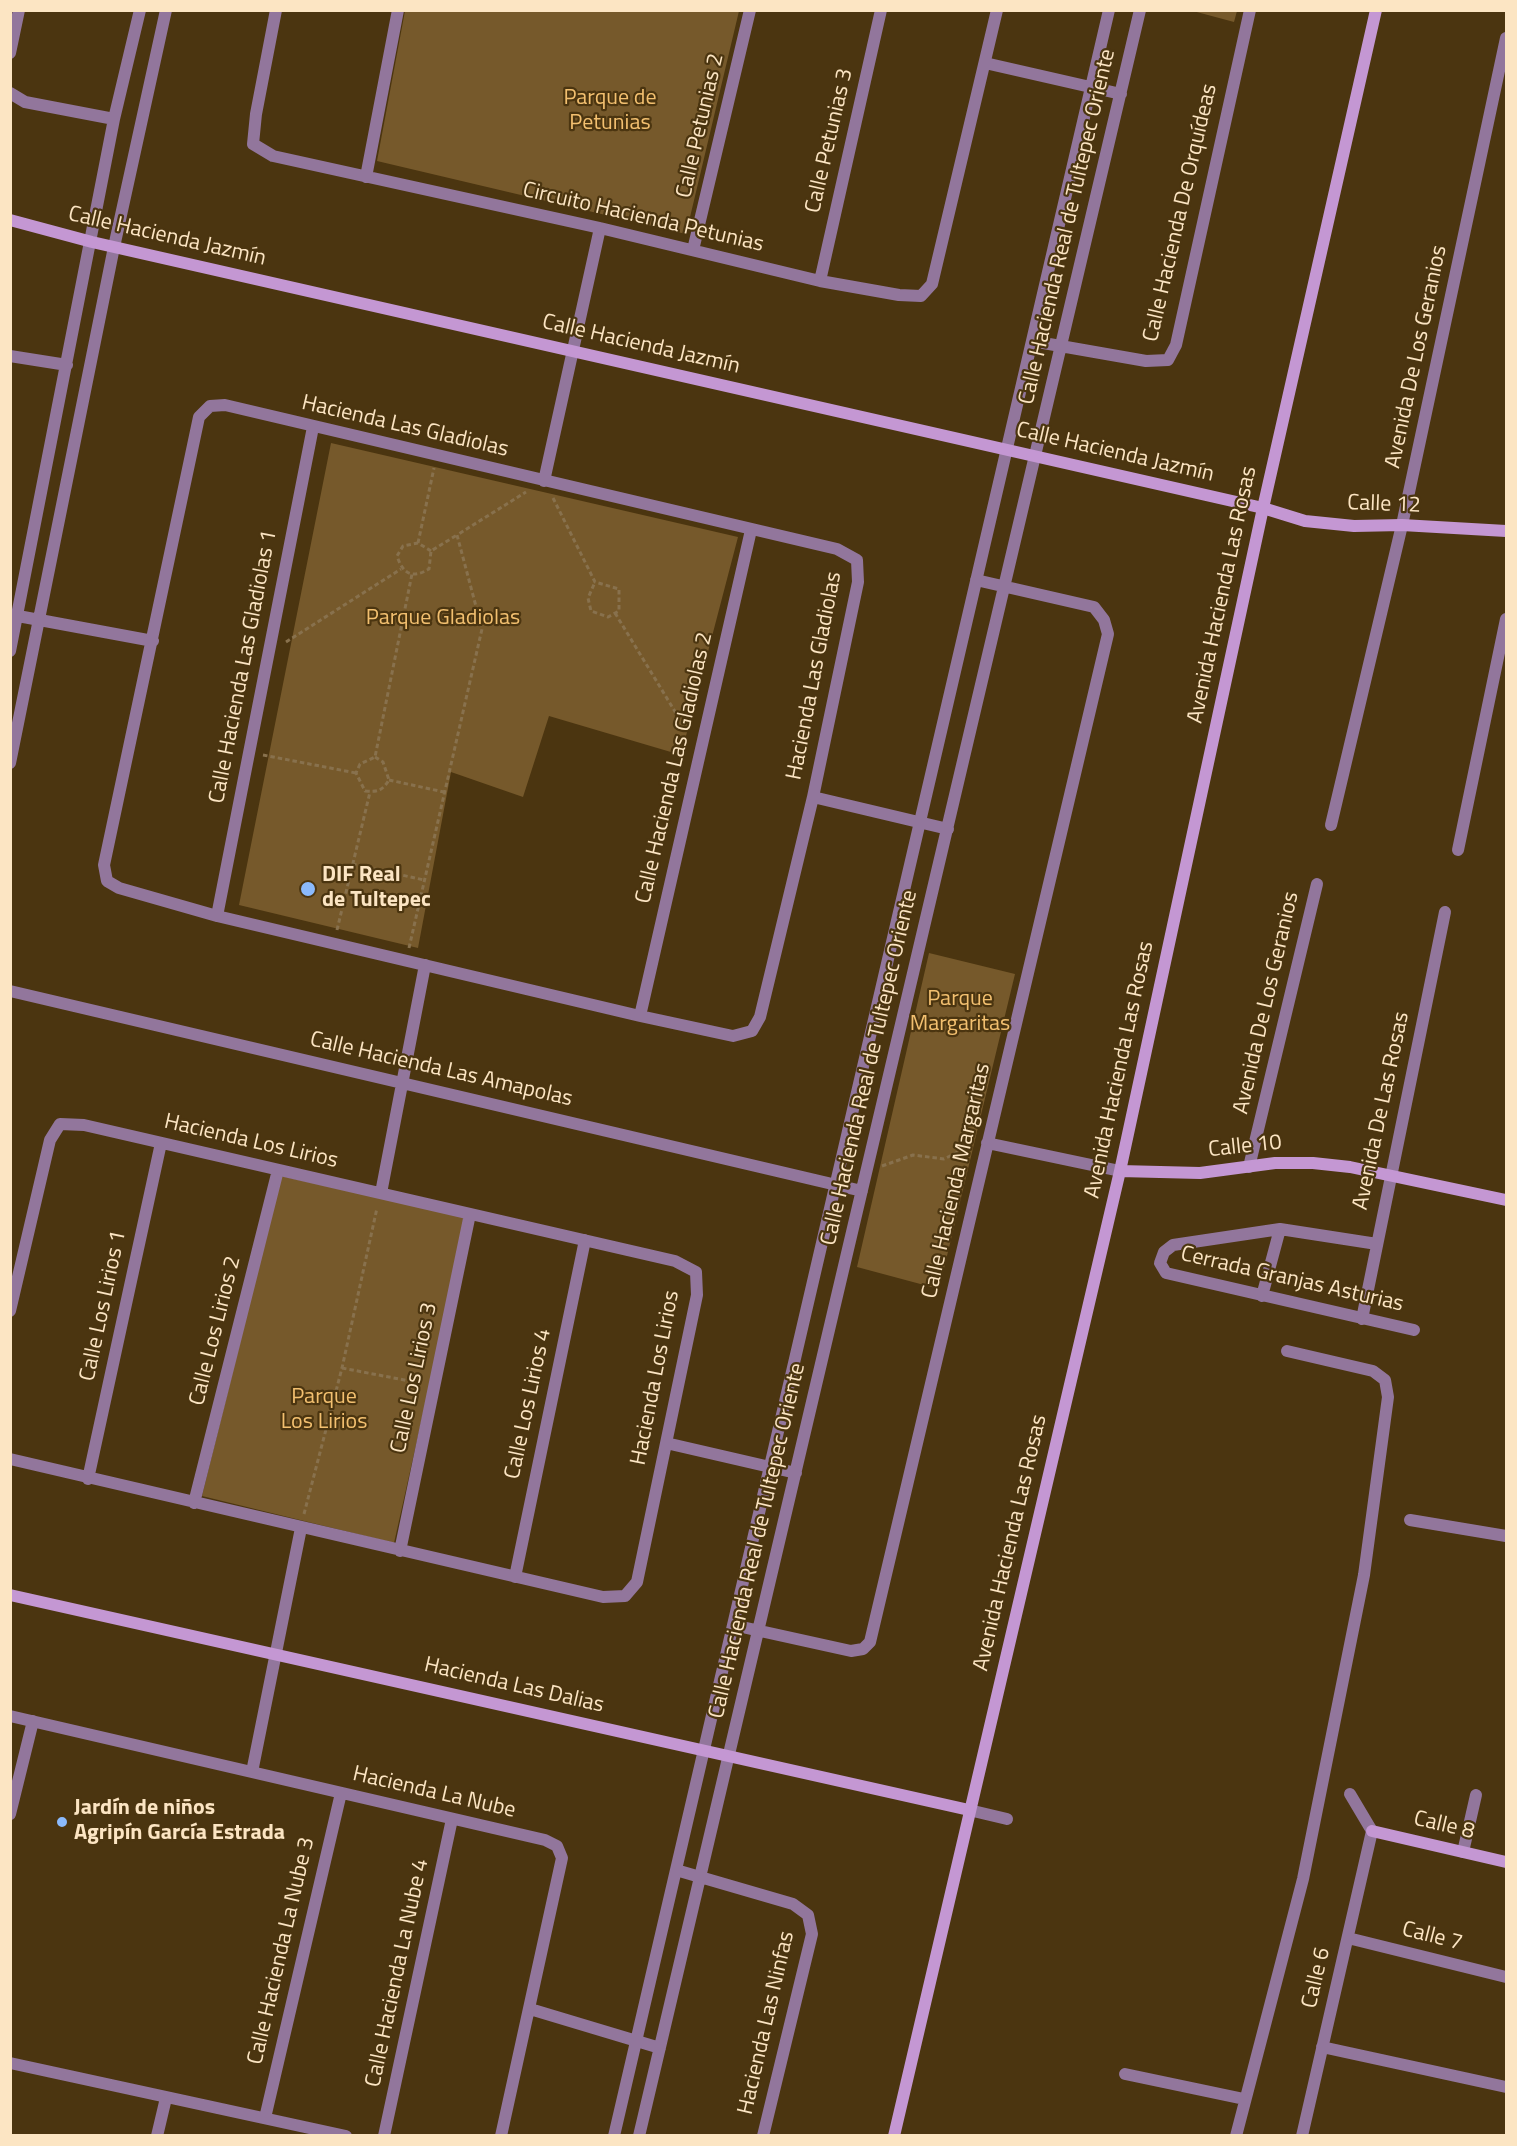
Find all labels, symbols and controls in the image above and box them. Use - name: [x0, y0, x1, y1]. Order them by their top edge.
- street label: Calle Hacienda Real de Tultepec Oriente: [1014, 47, 1122, 407]
- street label: Calle Petunias 2: [672, 51, 730, 201]
- street label: Calle Petunias 3: [801, 66, 859, 216]
- street label: Calle Hacienda De Orquídeas: [1138, 81, 1224, 345]
- park label: Parque de Petunias: [563, 86, 657, 138]
- street label: Circuito Hacienda Petunias: [520, 177, 766, 259]
- street label: Calle Hacienda Jazmín: [66, 201, 268, 273]
- street label: Avenida De Los Geranios: [1380, 243, 1454, 471]
- street label: Calle Hacienda Jazmín: [540, 309, 742, 381]
- street label: Hacienda Las Gladiolas: [299, 390, 511, 464]
- street label: Calle Hacienda Jazmín: [1014, 417, 1216, 489]
- street label: Avenida Hacienda Las Rosas: [1183, 464, 1263, 726]
- street label: Calle 12: [1347, 491, 1421, 519]
- street label: Calle Hacienda Las Gladiolas 1: [205, 528, 283, 806]
- street label: Hacienda Las Gladiolas: [782, 570, 848, 782]
- park label: Parque Gladiolas: [366, 606, 520, 632]
- street label: Calle Hacienda Las Gladiolas 2: [631, 630, 719, 906]
- place label: DIF Real de Tultepec: [322, 863, 431, 914]
- marker: DIF Real de Tultepec: [299, 880, 317, 898]
- street label: Calle Hacienda Real de Tultepec Oriente: [816, 888, 924, 1248]
- street label: Avenida De Los Geranios: [1229, 889, 1305, 1117]
- street label: Avenida Hacienda Las Rosas: [1080, 939, 1160, 1201]
- park label: Parque Margaritas: [910, 987, 1010, 1038]
- street label: Avenida De Las Rosas: [1348, 1010, 1416, 1212]
- street label: Calle Hacienda Las Amapolas: [307, 1027, 575, 1113]
- street label: Calle Hacienda Margaritas: [917, 1061, 997, 1301]
- street label: Hacienda Los Lirios: [162, 1109, 340, 1175]
- street label: Calle 10: [1207, 1130, 1283, 1164]
- street label: Calle Los Lirios 1: [75, 1228, 133, 1384]
- street label: Cerrada Granjas Asturias: [1178, 1242, 1406, 1318]
- street label: Calle Los Lirios 2: [185, 1254, 247, 1408]
- street label: Hacienda Los Lirios: [626, 1288, 686, 1468]
- street label: Calle Los Lirios 3: [386, 1300, 444, 1456]
- street label: Calle Los Lirios 4: [500, 1326, 558, 1482]
- street label: Calle Hacienda Real de Tultepec Oriente: [704, 1361, 812, 1721]
- park label: Parque Los Lirios: [281, 1385, 367, 1436]
- street label: Avenida Hacienda Las Rosas: [969, 1412, 1053, 1674]
- street label: Hacienda Las Dalias: [422, 1652, 606, 1720]
- street label: Hacienda La Nube: [350, 1761, 518, 1825]
- place label: Jardín de niños Agripín García Estrada: [74, 1796, 285, 1848]
- street label: Calle 8: [1411, 1806, 1477, 1846]
- marker: Jardín de niños Agripín García Estrada: [55, 1815, 69, 1829]
- street label: Calle Hacienda La Nube 3: [243, 1835, 321, 2067]
- street label: Calle Hacienda La Nube 4: [361, 1856, 435, 2090]
- street label: Calle 7: [1399, 1917, 1465, 1957]
- street label: Hacienda Las Ninfas: [733, 1929, 801, 2117]
- street label: Calle 6: [1297, 1945, 1337, 2011]

